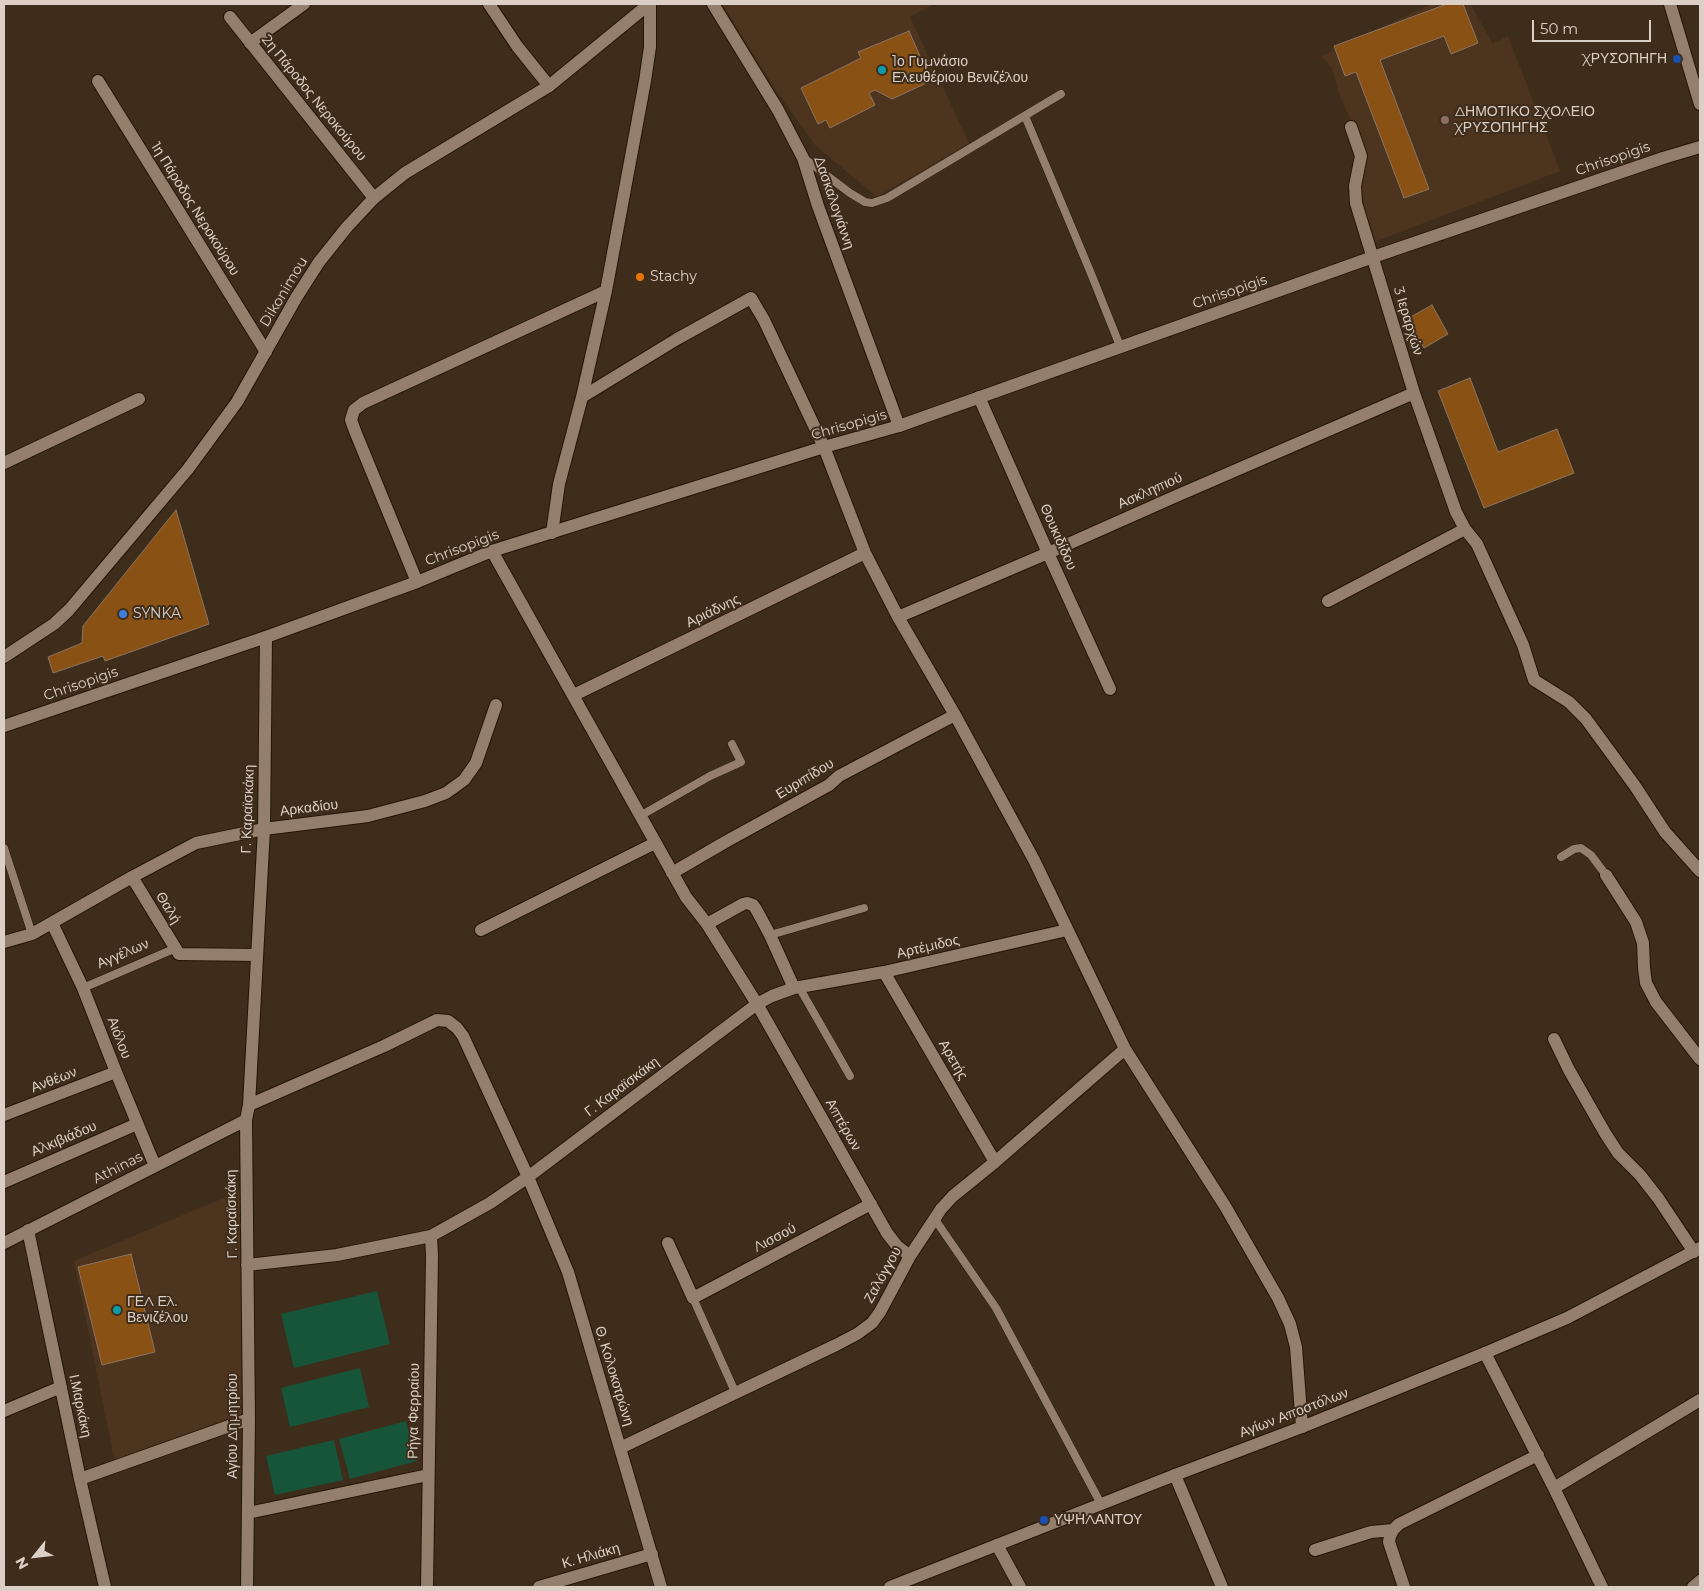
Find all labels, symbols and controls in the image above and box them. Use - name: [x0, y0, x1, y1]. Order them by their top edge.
- scale bar: [1534, 10, 1653, 42]
- text: 50 m: [1540, 19, 1578, 38]
- street label: 2η Πάροδος Νεροκούρου: [258, 32, 370, 164]
- place label: ΧΡΥΣΟΠΗΓΗ: [1583, 51, 1667, 67]
- marker: ΧΡΥΣΟΠΗΓΗ: [1671, 53, 1683, 65]
- place label: 1ο Γυμνάσιο Ελευθέριου Βενιζέλου: [892, 54, 1028, 86]
- marker: 1ο Γυμνάσιο Ελευθέριου Βενιζέλου: [876, 64, 888, 76]
- place label: ΔΗΜΟΤΙΚΟ ΣΧΟΛΕΙΟ ΧΡΥΣΟΠΗΓΗΣ: [1455, 104, 1595, 136]
- marker: ΔΗΜΟΤΙΚΟ ΣΧΟΛΕΙΟ ΧΡΥΣΟΠΗΓΗΣ: [1439, 114, 1451, 126]
- street label: Chrisopigis: [1574, 138, 1652, 180]
- street label: 1η Πάροδος Νεροκούρου: [147, 139, 243, 279]
- street label: Δασκαλογιάννη: [810, 154, 858, 252]
- street label: Dikonimou: [257, 254, 311, 330]
- place label: Stachy: [650, 269, 697, 285]
- marker: Stachy: [634, 271, 646, 283]
- street label: Chrisopigis: [1191, 271, 1269, 313]
- street label: 3 Ιεραρχών: [1390, 285, 1426, 357]
- street label: Chrisopigis: [809, 406, 889, 444]
- street label: Ασκληπιού: [1115, 469, 1185, 513]
- street label: Θουκιδίδου: [1036, 501, 1080, 573]
- street label: Chrisopigis: [423, 526, 501, 570]
- street label: Αριάδνης: [683, 591, 743, 631]
- place label: SYNKA: [133, 606, 181, 622]
- marker: SYNKA: [117, 608, 129, 620]
- street label: Chrisopigis: [42, 663, 120, 705]
- street label: Ευριπίδου: [773, 755, 837, 803]
- street label: Γ. Καραϊσκάκη: [238, 764, 258, 854]
- street label: Αρκαδίου: [279, 796, 339, 820]
- street label: Θαλή: [152, 889, 184, 927]
- street label: Αρτέμιδος: [895, 932, 961, 962]
- street label: Αγγέλων: [94, 936, 152, 972]
- street label: Αιόλου: [103, 1015, 135, 1061]
- street label: Αρετής: [935, 1037, 971, 1083]
- street label: Γ. Καραϊσκάκη: [581, 1053, 663, 1121]
- street label: Ανθέων: [29, 1064, 79, 1096]
- street label: Απτέρων: [821, 1096, 865, 1154]
- street label: Αλκιβιάδου: [29, 1118, 99, 1160]
- street label: Athinas: [90, 1148, 146, 1188]
- street label: Γ. Καραϊσκάκη: [223, 1169, 241, 1259]
- street label: Λισσού: [751, 1220, 799, 1256]
- street label: Ζαλόγγου: [861, 1244, 905, 1306]
- place label: ΓΕΛ Ελ. Βενιζέλου: [127, 1294, 188, 1326]
- marker: ΓΕΛ Ελ. Βενιζέλου: [111, 1304, 123, 1316]
- street label: Θ. Κολοκοτρώνη: [591, 1324, 637, 1428]
- street label: Ρήγα Φερραίου: [405, 1363, 423, 1459]
- street label: Ι.Μαρκάκη: [65, 1373, 95, 1439]
- street label: Αγίου Δημητρίου: [225, 1373, 241, 1479]
- street label: Αγίων Αποστόλων: [1237, 1384, 1351, 1442]
- place label: ΥΨΗΛΑΝΤΟΥ: [1054, 1512, 1142, 1528]
- marker: ΥΨΗΛΑΝΤΟΥ: [1038, 1514, 1050, 1526]
- north arrow: [10, 1531, 60, 1581]
- street label: Κ. Ηλιάκη: [560, 1540, 622, 1572]
- text: N: [11, 1554, 32, 1573]

